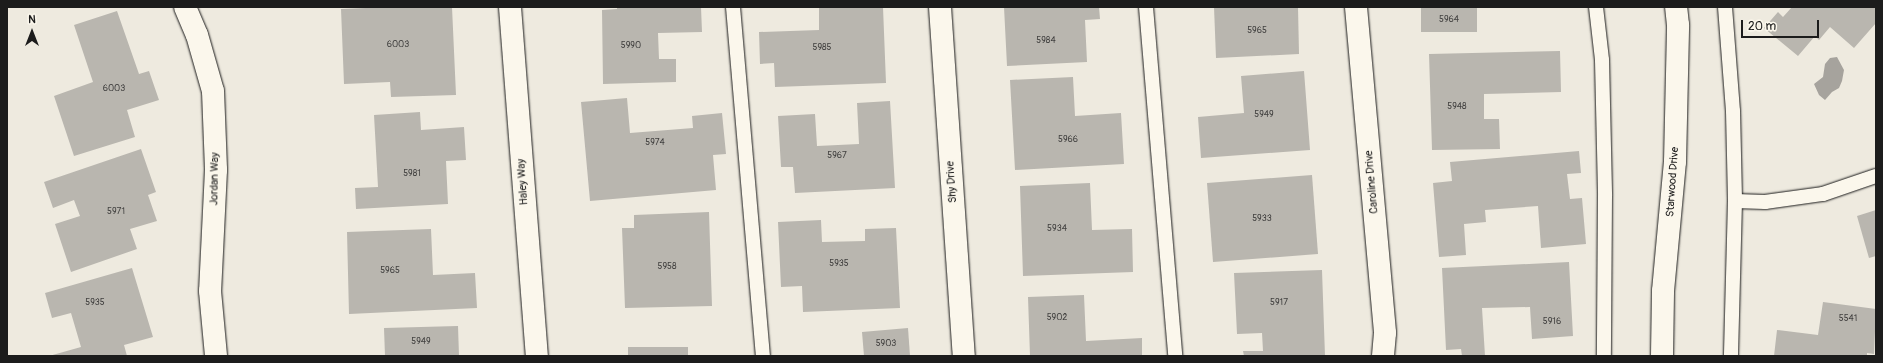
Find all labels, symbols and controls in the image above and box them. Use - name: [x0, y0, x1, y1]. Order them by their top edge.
- north arrow: [12, 12, 52, 52]
- scale bar: [1743, 12, 1821, 38]
- text: N: [28, 13, 36, 26]
- house number: 5964: [1439, 15, 1459, 25]
- text: 20 m: [1748, 19, 1776, 34]
- house number: 5965: [1247, 26, 1267, 36]
- house number: 5984: [1036, 36, 1056, 46]
- house number: 6003: [387, 40, 409, 50]
- house number: 5990: [621, 41, 641, 51]
- house number: 5985: [813, 43, 831, 53]
- house number: 6003: [103, 84, 125, 94]
- house number: 5948: [1447, 102, 1467, 112]
- house number: 5949: [1254, 110, 1274, 120]
- house number: 5966: [1058, 135, 1078, 145]
- house number: 5974: [645, 138, 665, 148]
- street label: Starwood Drive: [1664, 146, 1682, 218]
- street label: Caroline Drive: [1363, 150, 1381, 214]
- house number: 5967: [827, 151, 847, 161]
- street label: Jordan Way: [208, 152, 222, 206]
- street label: Haley Way: [515, 158, 531, 206]
- street label: Shy Drive: [944, 161, 960, 203]
- house number: 5981: [403, 169, 421, 179]
- house number: 5971: [107, 207, 125, 217]
- house number: 5933: [1252, 214, 1272, 224]
- house number: 5934: [1047, 224, 1067, 234]
- house number: 5935: [829, 259, 849, 269]
- house number: 5958: [658, 262, 676, 272]
- house number: 5965: [380, 266, 400, 276]
- house number: 5935: [85, 298, 105, 308]
- house number: 5917: [1270, 298, 1288, 308]
- house number: 5902: [1047, 313, 1067, 323]
- house number: 5541: [1839, 314, 1857, 324]
- house number: 5916: [1543, 317, 1561, 327]
- house number: 5949: [411, 337, 431, 347]
- house number: 5903: [876, 339, 896, 349]

